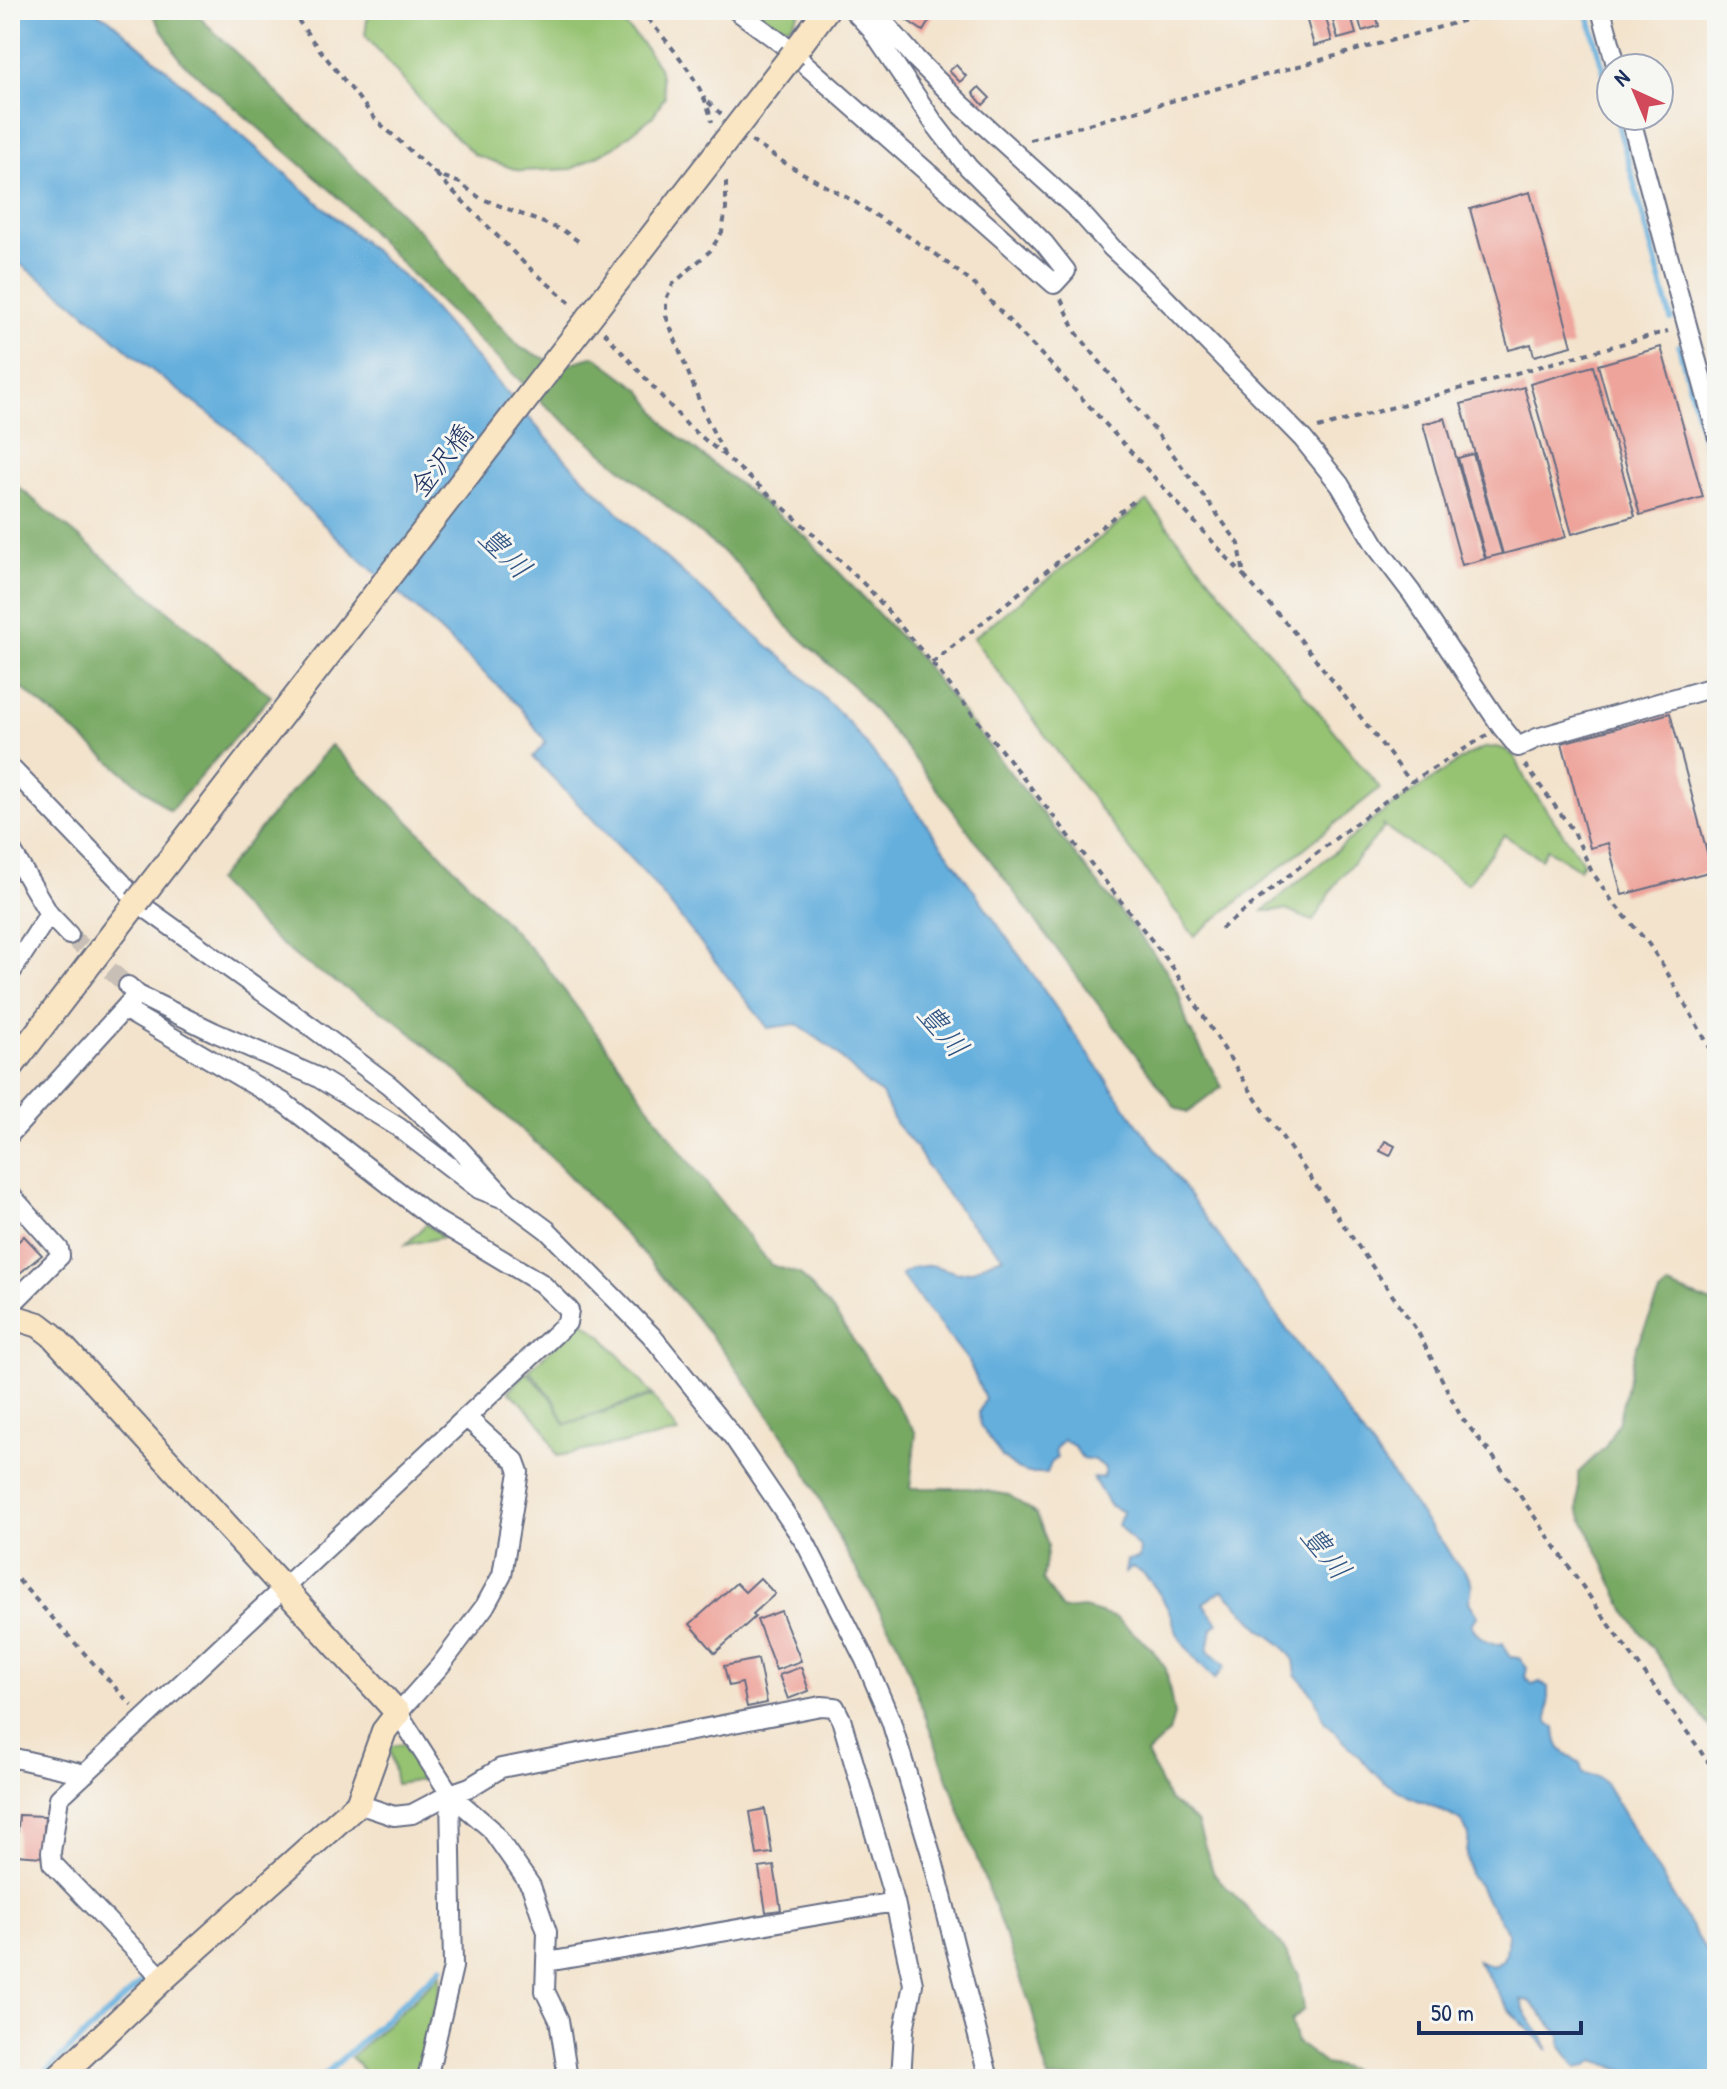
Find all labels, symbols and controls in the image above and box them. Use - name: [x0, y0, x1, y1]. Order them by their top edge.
- north arrow: [1595, 52, 1675, 132]
- text: N: [1606, 63, 1636, 92]
- street label: 金沢橋: [400, 415, 482, 505]
- water label: 豊川: [471, 517, 541, 587]
- water label: 豊川: [909, 994, 979, 1066]
- water label: 豊川: [1293, 1516, 1361, 1588]
- scale bar: [1419, 1985, 1581, 2035]
- text: 50 m: [1431, 1996, 1474, 2028]

